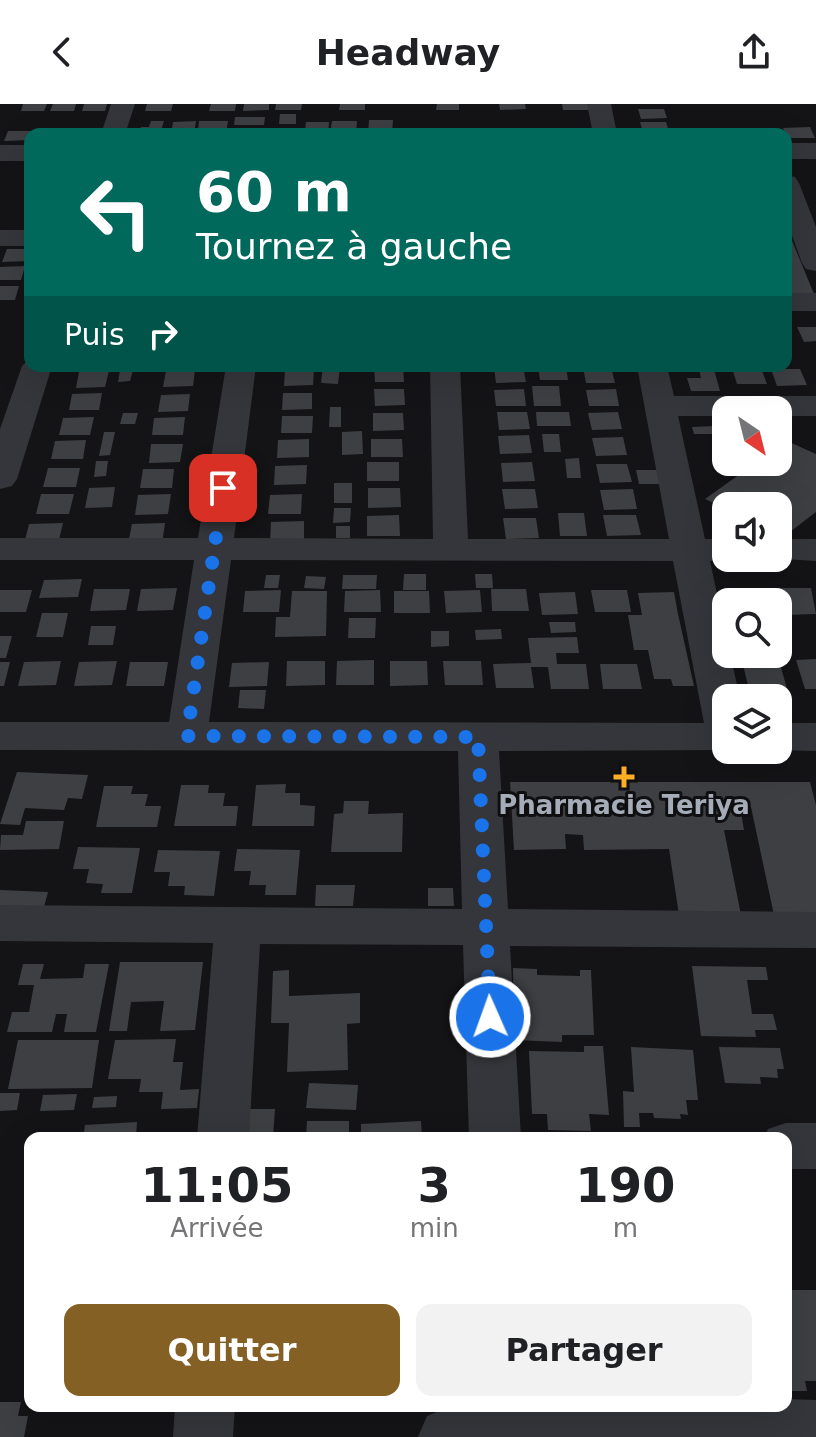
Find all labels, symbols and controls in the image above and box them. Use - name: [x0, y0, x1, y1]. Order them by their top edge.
- icon: back: [40, 30, 84, 74]
- icon: share: [732, 30, 776, 74]
- text: Headway: [316, 32, 500, 73]
- text: 60 m: [196, 159, 352, 224]
- icon: left: [64, 160, 168, 264]
- text: Tournez à gauche: [196, 226, 512, 267]
- icon: right: [141, 312, 185, 356]
- text: Puis: [64, 317, 125, 352]
- north arrow: [712, 396, 792, 476]
- map controls: [712, 396, 792, 764]
- pin: [189, 454, 257, 522]
- icon: arrive: [201, 466, 245, 510]
- button: sound: [712, 492, 792, 572]
- button: search: [712, 588, 792, 668]
- button: layers: [712, 684, 792, 764]
- marker: Pharmacie Teriya: [615, 768, 633, 786]
- place label: Pharmacie Teriya: [498, 790, 750, 820]
- position arrow: [448, 975, 532, 1059]
- text: 11:05: [140, 1157, 293, 1213]
- text: 3: [418, 1157, 451, 1213]
- text: 190: [575, 1157, 675, 1213]
- text: Arrivée: [170, 1213, 264, 1243]
- text: min: [410, 1213, 459, 1243]
- text: m: [613, 1213, 638, 1243]
- button: Quitter: [64, 1304, 400, 1396]
- button: Partager: [416, 1304, 752, 1396]

